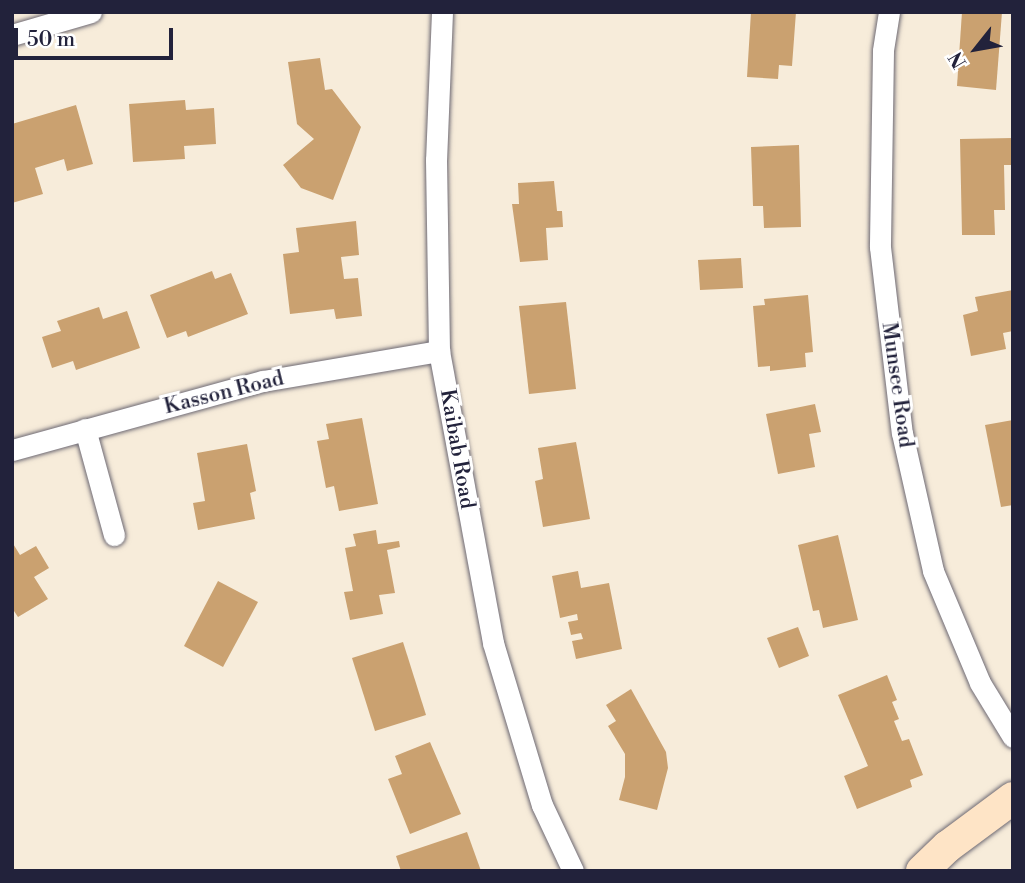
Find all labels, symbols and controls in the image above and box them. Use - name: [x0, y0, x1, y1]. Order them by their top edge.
- scale bar: [18, 14, 177, 58]
- north arrow: [941, 14, 1011, 84]
- text: 50 m: [27, 27, 75, 53]
- text: N: [944, 47, 972, 72]
- street label: Munsee Road: [876, 321, 918, 449]
- street label: Kasson Road: [162, 366, 286, 420]
- street label: Kaibab Road: [434, 387, 480, 511]

